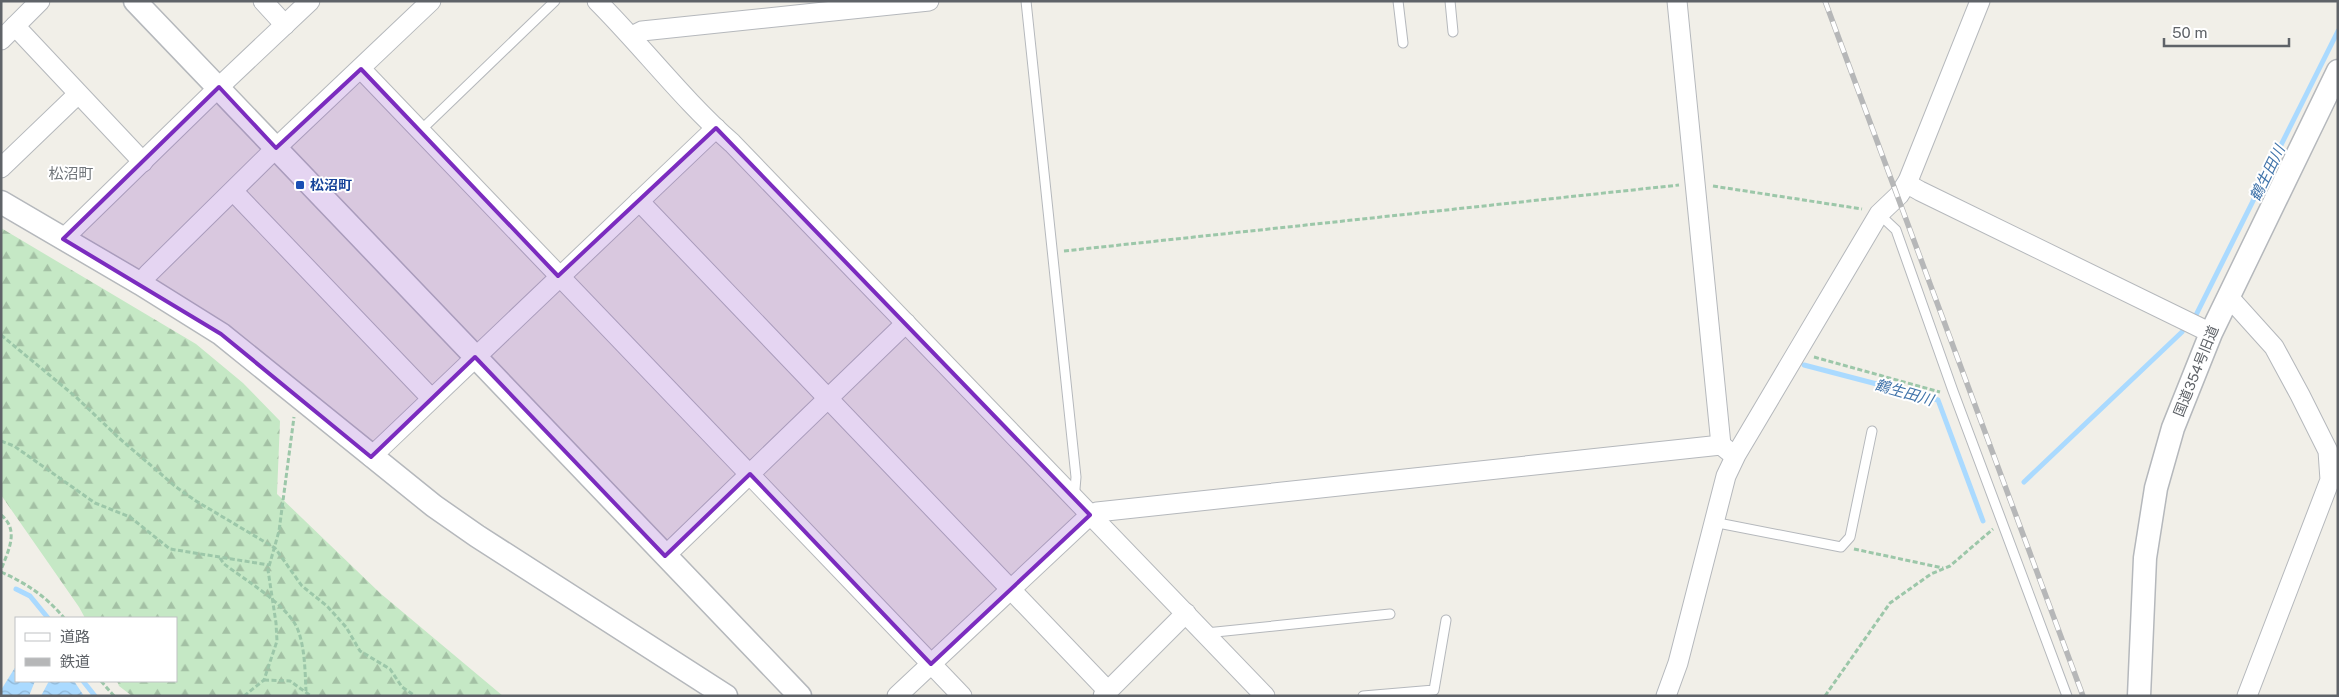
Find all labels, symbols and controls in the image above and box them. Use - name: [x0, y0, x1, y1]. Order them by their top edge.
- scale bar: [2164, 15, 2289, 47]
- text: 50 m: [2172, 24, 2207, 41]
- water label: 鶴生田川: [2246, 141, 2289, 204]
- district label: 松沼町: [48, 165, 94, 182]
- place label: 松沼町: [310, 177, 352, 193]
- marker: 松沼町: [294, 179, 306, 191]
- street label: 国道354号旧道: [2170, 323, 2222, 419]
- water label: 鶴生田川: [1873, 376, 1937, 409]
- legend: [15, 617, 178, 682]
- text: 道路: [60, 628, 90, 645]
- text: 鉄道: [60, 653, 90, 670]

